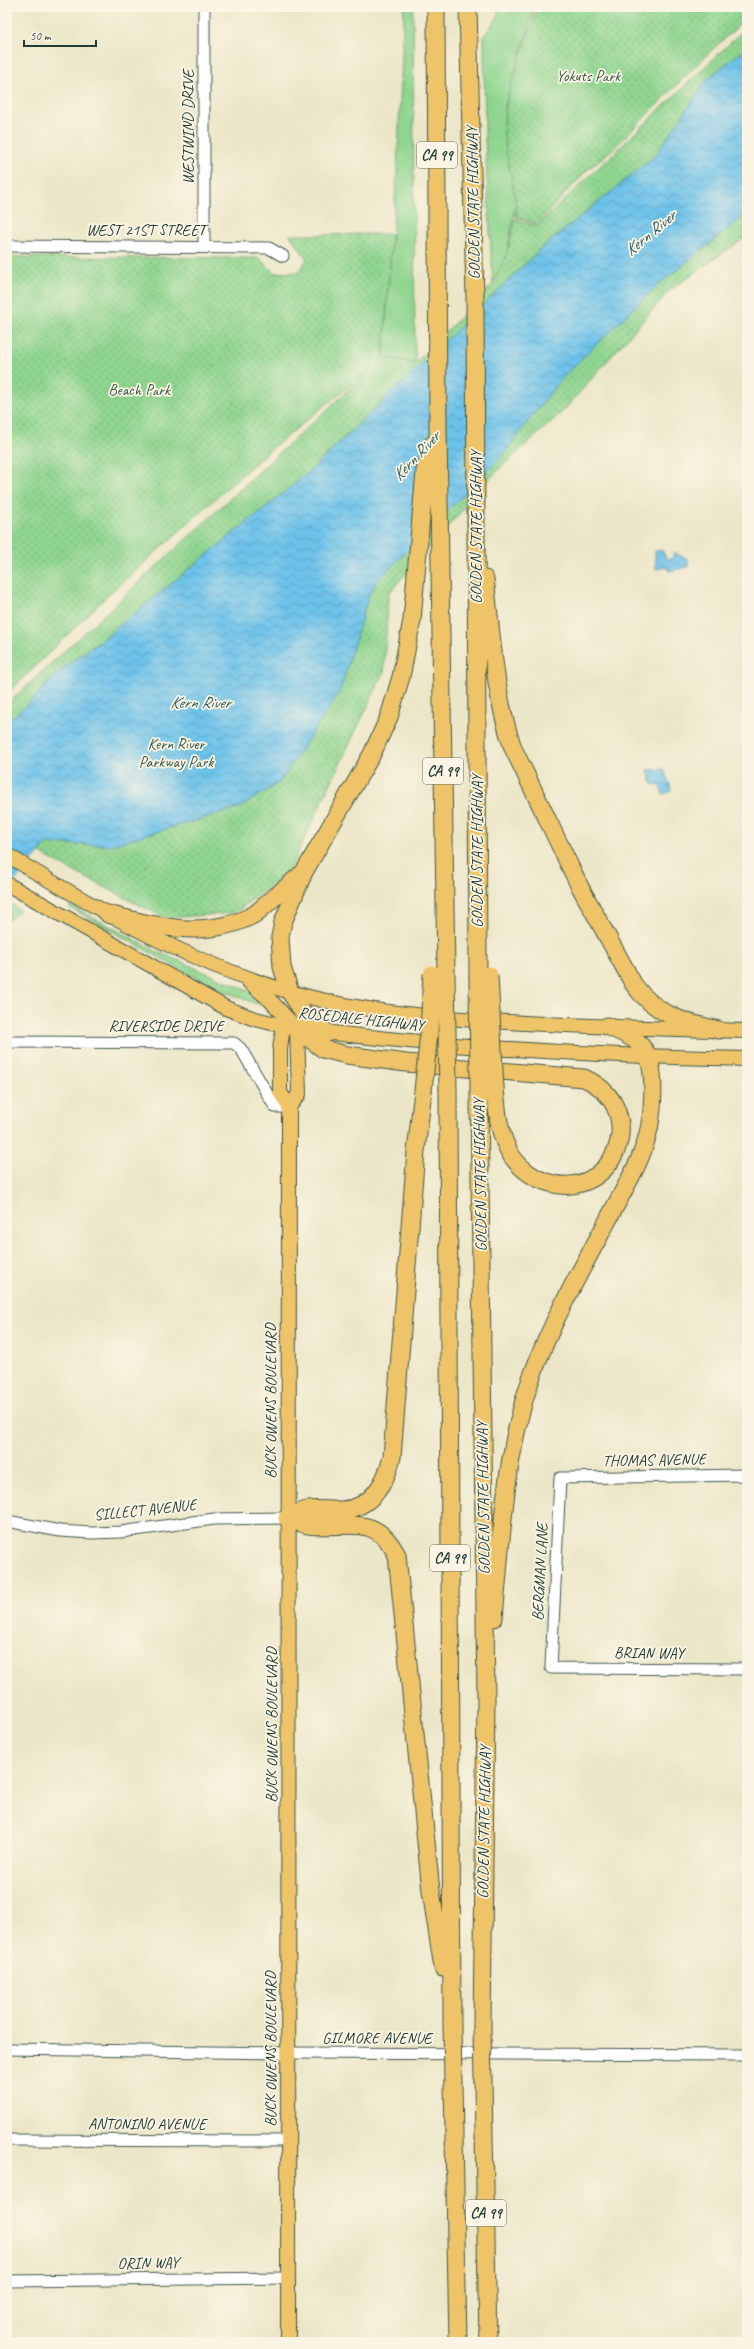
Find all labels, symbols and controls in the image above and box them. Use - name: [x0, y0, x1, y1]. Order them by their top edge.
- scale bar: [24, 22, 96, 48]
- text: 50 m: [30, 28, 52, 44]
- park label: Yokuts Park: [556, 66, 621, 86]
- street label: WESTWIND DRIVE: [178, 67, 198, 184]
- street label: GOLDEN STATE HIGHWAY: [462, 124, 484, 280]
- road number: CA 99: [417, 142, 457, 168]
- water label: Kern River: [620, 204, 682, 260]
- street label: WEST 21ST STREET: [86, 220, 210, 240]
- park label: Beach Park: [108, 380, 171, 400]
- water label: Kern River: [388, 425, 446, 485]
- street label: GOLDEN STATE HIGHWAY: [466, 448, 486, 604]
- water label: Kern River: [170, 692, 233, 713]
- park label: Kern River Parkway Park: [139, 734, 214, 772]
- road number: CA 99: [423, 758, 463, 784]
- street label: GOLDEN STATE HIGHWAY: [467, 772, 487, 928]
- street label: ROSEDALE HIGHWAY: [297, 1002, 427, 1036]
- street label: RIVERSIDE DRIVE: [108, 1016, 226, 1036]
- street label: GOLDEN STATE HIGHWAY: [469, 1096, 491, 1252]
- street label: BUCK OWENS BOULEVARD: [261, 1322, 281, 1479]
- street label: GOLDEN STATE HIGHWAY: [472, 1419, 494, 1575]
- street label: THOMAS AVENUE: [602, 1449, 708, 1471]
- street label: SILLECT AVENUE: [93, 1494, 199, 1525]
- street label: BERGMAN LANE: [527, 1520, 553, 1621]
- road number: CA 99: [430, 1545, 470, 1571]
- street label: BRIAN WAY: [614, 1643, 687, 1663]
- street label: BUCK OWENS BOULEVARD: [262, 1646, 282, 1803]
- street label: GOLDEN STATE HIGHWAY: [473, 1743, 495, 1899]
- street label: BUCK OWENS BOULEVARD: [261, 1970, 281, 2127]
- street label: GILMORE AVENUE: [322, 2028, 434, 2048]
- street label: ANTONINO AVENUE: [88, 2114, 208, 2134]
- road number: CA 99: [466, 2200, 506, 2226]
- street label: ORIN WAY: [117, 2252, 182, 2274]

